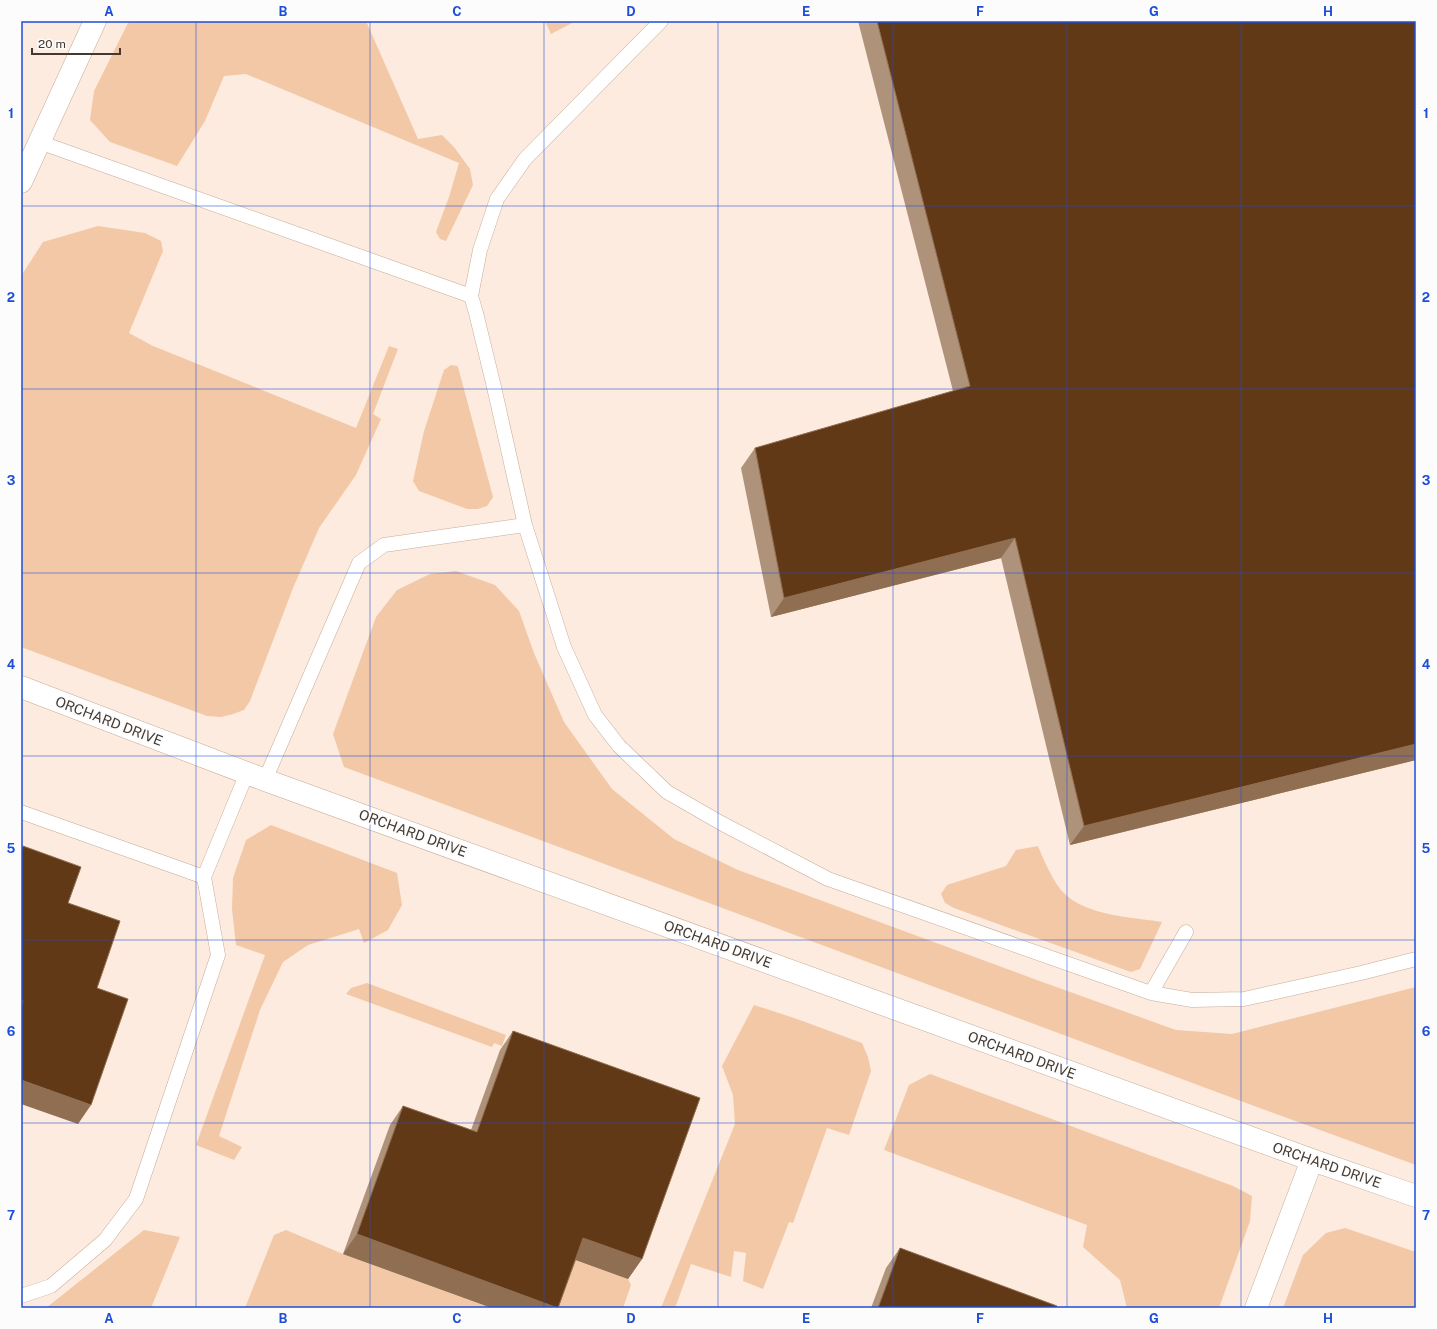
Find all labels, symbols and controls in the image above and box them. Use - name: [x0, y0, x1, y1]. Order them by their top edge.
- text: A: [104, 4, 114, 19]
- text: B: [279, 4, 288, 19]
- text: C: [452, 4, 462, 19]
- text: D: [626, 4, 636, 19]
- text: E: [802, 4, 810, 19]
- text: F: [976, 4, 984, 19]
- text: G: [1149, 4, 1159, 19]
- text: H: [1323, 4, 1333, 19]
- scale bar: [32, 30, 120, 56]
- text: 20 m: [38, 37, 66, 51]
- text: 1: [8, 106, 14, 121]
- text: 1: [1423, 106, 1429, 121]
- text: 2: [7, 290, 15, 305]
- text: 2: [1422, 290, 1430, 305]
- text: 3: [7, 473, 16, 488]
- text: 3: [1422, 473, 1431, 488]
- text: 4: [7, 657, 16, 672]
- text: 4: [1422, 657, 1431, 672]
- street label: ORCHARD DRIVE: [53, 693, 165, 749]
- street label: ORCHARD DRIVE: [357, 806, 469, 860]
- text: 5: [7, 841, 16, 856]
- text: 5: [1422, 841, 1431, 856]
- street label: ORCHARD DRIVE: [662, 917, 774, 971]
- text: 6: [7, 1024, 16, 1039]
- text: 6: [1422, 1024, 1431, 1039]
- street label: ORCHARD DRIVE: [966, 1028, 1078, 1082]
- street label: ORCHARD DRIVE: [1271, 1139, 1383, 1191]
- text: 7: [7, 1208, 15, 1223]
- text: 7: [1422, 1208, 1430, 1223]
- text: A: [104, 1311, 114, 1326]
- text: B: [279, 1311, 288, 1326]
- text: C: [452, 1311, 462, 1326]
- text: D: [626, 1311, 636, 1326]
- text: E: [802, 1311, 810, 1326]
- text: F: [976, 1311, 984, 1326]
- text: G: [1149, 1311, 1159, 1326]
- text: H: [1323, 1311, 1333, 1326]

